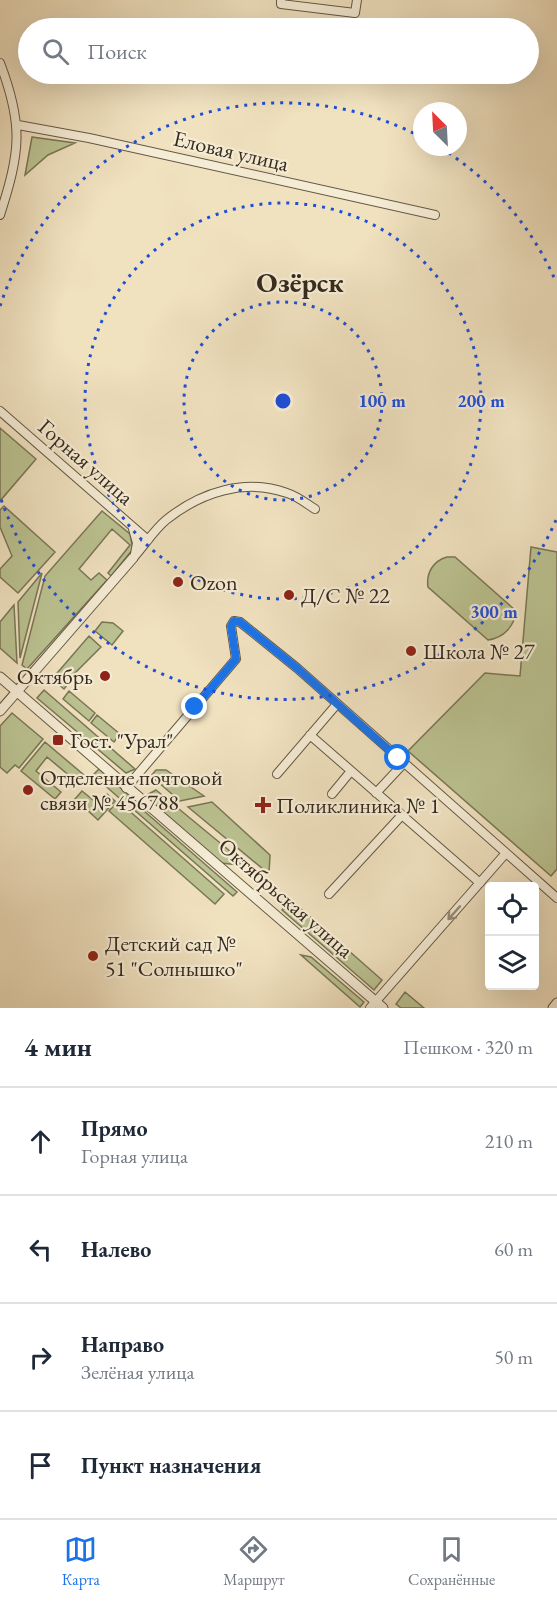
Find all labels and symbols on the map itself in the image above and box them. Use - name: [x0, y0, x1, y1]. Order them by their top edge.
- north arrow: [413, 102, 467, 156]
- street label: Еловая улица: [170, 124, 292, 178]
- district label: Озёрск: [256, 264, 344, 300]
- text: 100 m: [358, 389, 406, 412]
- text: 200 m: [457, 389, 505, 412]
- centre of rings: [273, 391, 293, 411]
- street label: Горная улица: [32, 412, 140, 512]
- place label: Ozon: [190, 568, 238, 597]
- marker: Ozon: [171, 575, 185, 589]
- place label: Д/С № 22: [301, 581, 390, 610]
- marker: Д/С № 22: [282, 588, 296, 602]
- text: 300 m: [470, 600, 518, 623]
- place label: Школа № 27: [423, 637, 535, 666]
- marker: Школа № 27: [404, 644, 418, 658]
- place label: Октябрь: [17, 662, 93, 691]
- marker: Октябрь: [98, 669, 112, 683]
- route end: [181, 693, 207, 719]
- place label: Гост. "Урал": [70, 726, 174, 755]
- marker: Гост. "Урал": [51, 733, 65, 747]
- route start: [384, 744, 410, 770]
- place label: Отделение почтовой связи № 456788: [40, 763, 223, 817]
- marker: Отделение почтовой связи № 456788: [21, 783, 35, 797]
- place label: Поликлиника № 1: [276, 791, 440, 820]
- marker: Поликлиника № 1: [254, 796, 272, 814]
- street label: Октябрьская улица: [213, 831, 360, 965]
- one-way arrow: [447, 905, 461, 920]
- place label: Детский сад № 51 "Солнышко": [105, 929, 243, 983]
- marker: Детский сад № 51 "Солнышко": [86, 949, 100, 963]

